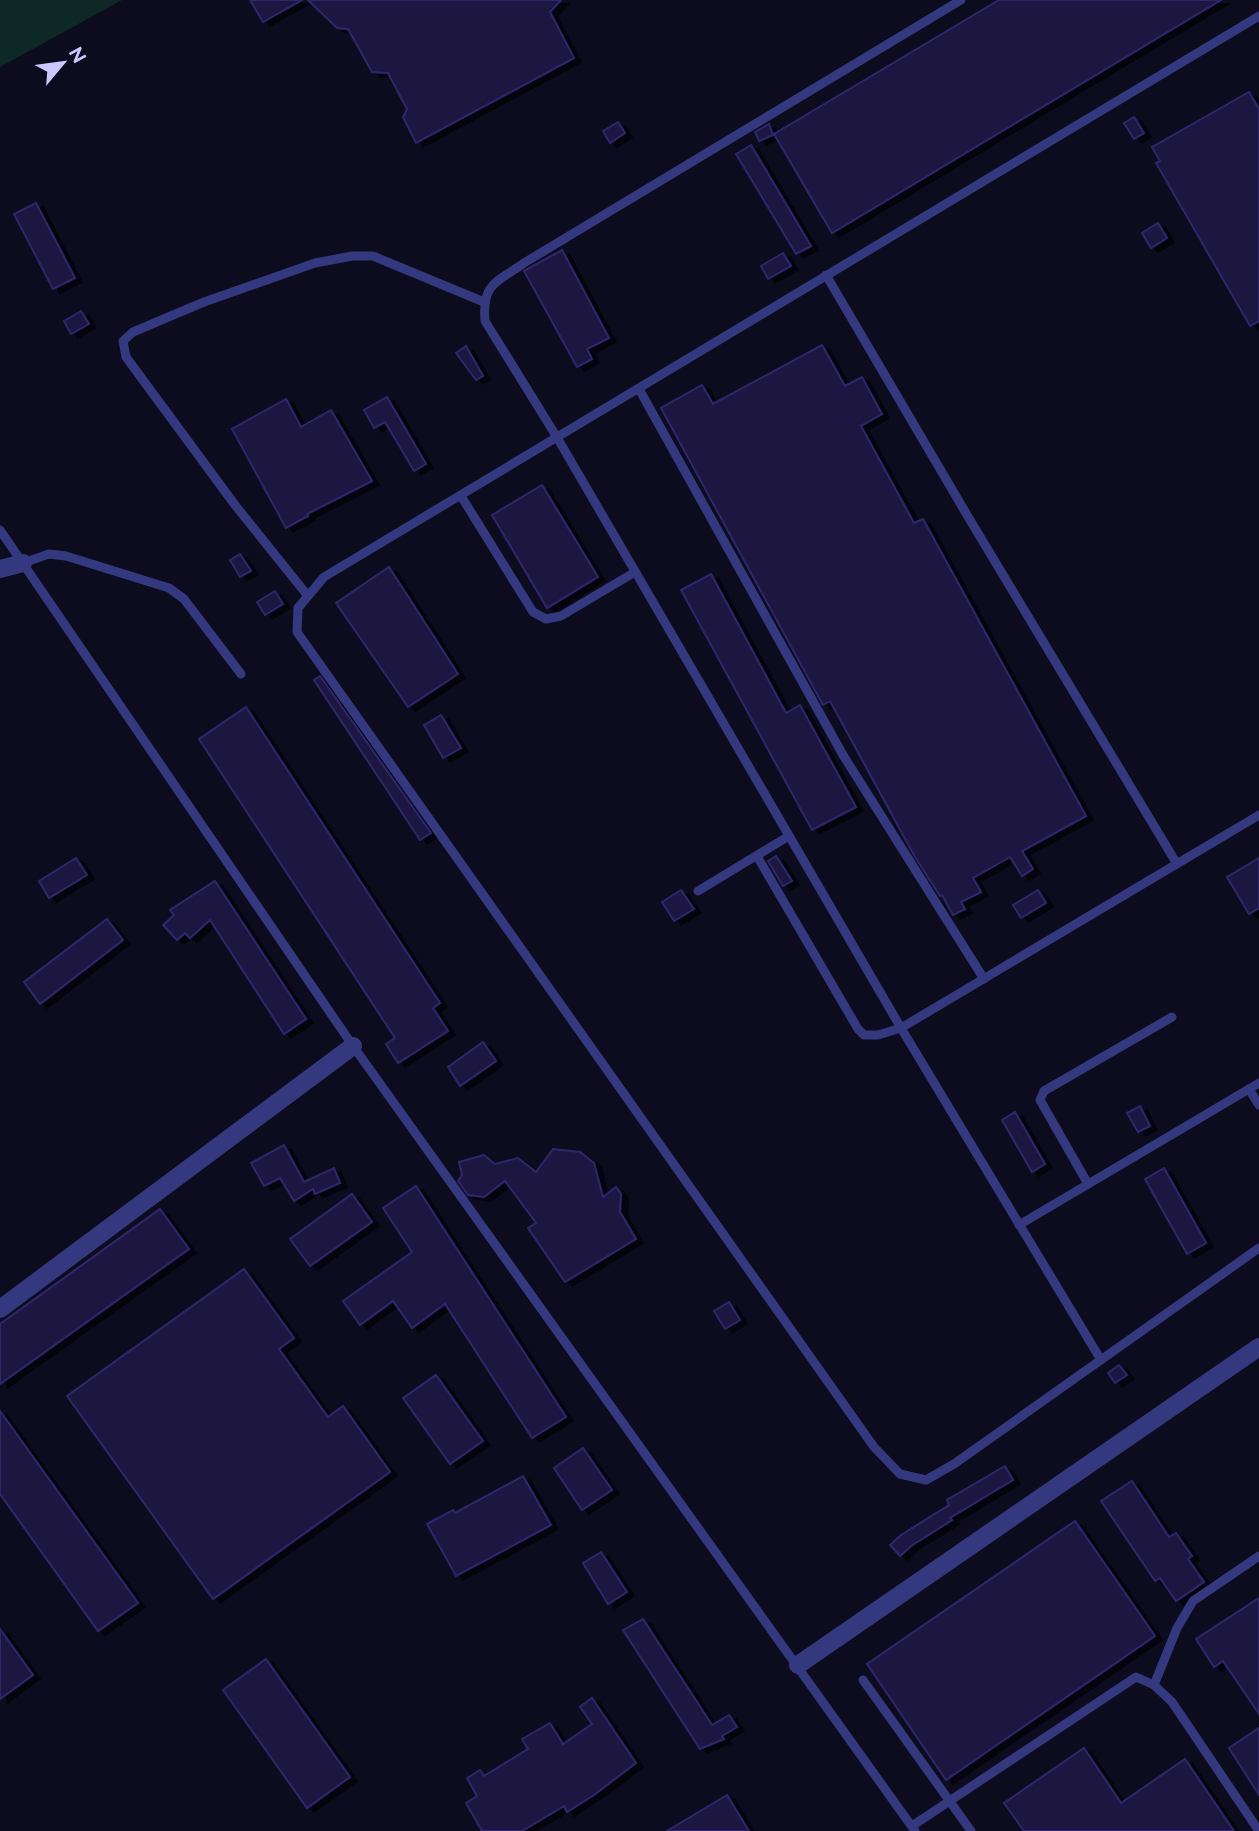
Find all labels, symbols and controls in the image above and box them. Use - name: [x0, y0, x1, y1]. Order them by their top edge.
- north arrow: [28, 28, 98, 98]
- text: N: [65, 43, 91, 66]

